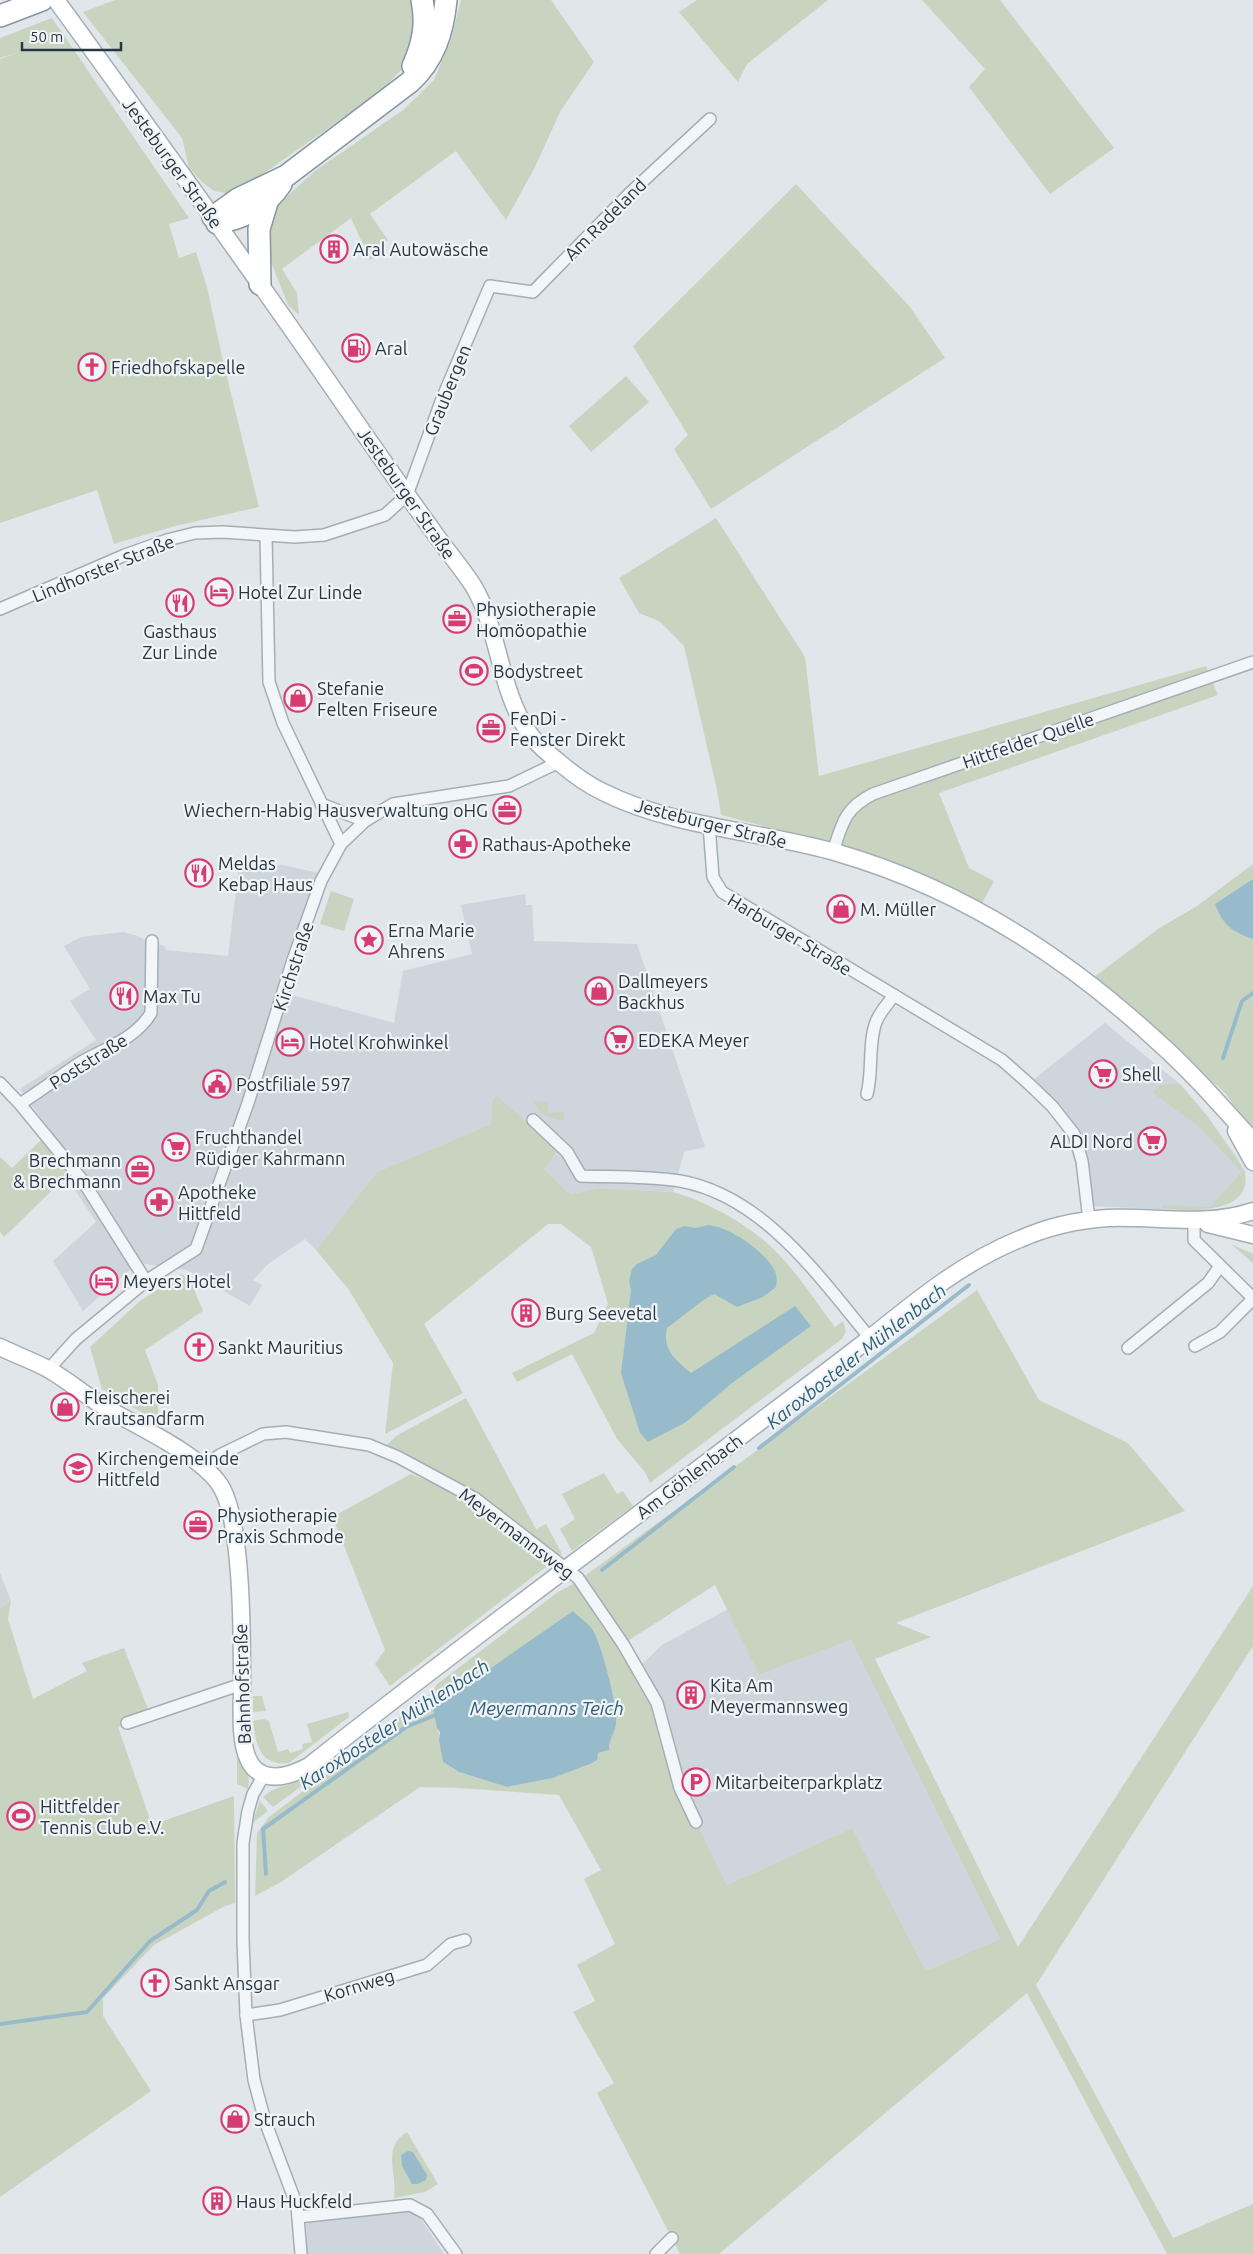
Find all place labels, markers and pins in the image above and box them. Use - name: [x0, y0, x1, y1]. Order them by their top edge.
- building icon: Aral Autowäsche: [319, 234, 349, 264]
- place label: Aral Autowäsche: [353, 239, 489, 259]
- fuel station icon: Aral: [341, 333, 371, 363]
- place label: Aral: [375, 338, 408, 358]
- church icon: Friedhofskapelle: [77, 352, 107, 382]
- place label: Friedhofskapelle: [111, 357, 245, 377]
- hotel icon: Hotel Zur Linde: [204, 577, 234, 607]
- place label: Hotel Zur Linde: [238, 582, 362, 602]
- restaurant icon: Gasthaus Zur Linde: [165, 588, 195, 618]
- place label: Physiotherapie Homöopathie: [476, 599, 596, 640]
- office icon: Physiotherapie Homöopathie: [442, 604, 472, 634]
- place label: Gasthaus Zur Linde: [142, 621, 218, 662]
- sports icon: Bodystreet: [459, 656, 489, 686]
- place label: Bodystreet: [493, 661, 583, 681]
- place label: Stefanie Felten Friseure: [317, 678, 438, 719]
- shop icon: Stefanie Felten Friseure: [283, 683, 313, 713]
- place label: FenDi - Fenster Direkt: [510, 708, 625, 749]
- office icon: FenDi - Fenster Direkt: [476, 713, 506, 743]
- office icon: Wiechern-Habig Hausverwaltung oHG: [492, 795, 522, 825]
- place label: Wiechern-Habig Hausverwaltung oHG: [184, 800, 488, 820]
- pharmacy icon: Rathaus-Apotheke: [448, 829, 478, 859]
- place label: Rathaus-Apotheke: [482, 834, 631, 854]
- place label: Meldas Kebap Haus: [218, 853, 313, 894]
- restaurant icon: Meldas Kebap Haus: [184, 858, 214, 888]
- shop icon: M. Müller: [826, 894, 856, 924]
- place label: M. Müller: [860, 899, 936, 919]
- place label: Erna Marie Ahrens: [388, 920, 475, 961]
- place icon: Erna Marie Ahrens: [354, 925, 384, 955]
- place label: Dallmeyers Backhus: [618, 971, 708, 1012]
- shop icon: Dallmeyers Backhus: [584, 976, 614, 1006]
- restaurant icon: Max Tu: [109, 981, 139, 1011]
- place label: Max Tu: [143, 986, 201, 1006]
- supermarket icon: EDEKA Meyer: [604, 1025, 634, 1055]
- hotel icon: Hotel Krohwinkel: [275, 1027, 305, 1057]
- place label: EDEKA Meyer: [638, 1030, 749, 1050]
- place label: Hotel Krohwinkel: [309, 1032, 449, 1052]
- supermarket icon: Shell: [1088, 1059, 1118, 1089]
- place label: Shell: [1122, 1064, 1161, 1084]
- public building icon: Postfiliale 597: [202, 1069, 232, 1099]
- place label: Postfiliale 597: [236, 1074, 351, 1094]
- supermarket icon: ALDI Nord: [1137, 1126, 1167, 1156]
- place label: Fruchthandel Rüdiger Kahrmann: [195, 1127, 345, 1168]
- place label: ALDI Nord: [1050, 1131, 1133, 1151]
- supermarket icon: Fruchthandel Rüdiger Kahrmann: [161, 1132, 191, 1162]
- place label: Brechmann & Brechmann: [13, 1150, 121, 1191]
- office icon: Brechmann & Brechmann: [125, 1155, 155, 1185]
- place label: Apotheke Hittfeld: [178, 1182, 257, 1223]
- pharmacy icon: Apotheke Hittfeld: [144, 1187, 174, 1217]
- hotel icon: Meyers Hotel: [89, 1266, 119, 1296]
- place label: Meyers Hotel: [123, 1271, 231, 1291]
- building icon: Burg Seevetal: [511, 1298, 541, 1328]
- place label: Burg Seevetal: [545, 1303, 657, 1323]
- church icon: Sankt Mauritius: [184, 1332, 214, 1362]
- place label: Sankt Mauritius: [218, 1337, 343, 1357]
- place label: Fleischerei Krautsandfarm: [84, 1387, 205, 1428]
- shop icon: Fleischerei Krautsandfarm: [50, 1392, 80, 1422]
- place label: Kirchengemeinde Hittfeld: [97, 1448, 239, 1489]
- school or university icon: Kirchengemeinde Hittfeld: [63, 1453, 93, 1483]
- place label: Physiotherapie Praxis Schmode: [217, 1505, 344, 1546]
- office icon: Physiotherapie Praxis Schmode: [183, 1510, 213, 1540]
- place label: Kita Am Meyermannsweg: [710, 1675, 848, 1716]
- building icon: Kita Am Meyermannsweg: [676, 1680, 706, 1710]
- parking icon: Mitarbeiterparkplatz: [681, 1767, 711, 1797]
- place label: Mitarbeiterparkplatz: [715, 1772, 882, 1792]
- place label: Hittfelder Tennis Club e.V.: [40, 1796, 164, 1837]
- sports icon: Hittfelder Tennis Club e.V.: [6, 1801, 36, 1831]
- church icon: Sankt Ansgar: [140, 1968, 170, 1998]
- place label: Sankt Ansgar: [174, 1973, 280, 1993]
- shop icon: Strauch: [220, 2104, 250, 2134]
- place label: Strauch: [254, 2109, 316, 2129]
- building icon: Haus Huckfeld: [202, 2186, 232, 2216]
- place label: Haus Huckfeld: [236, 2191, 352, 2211]

